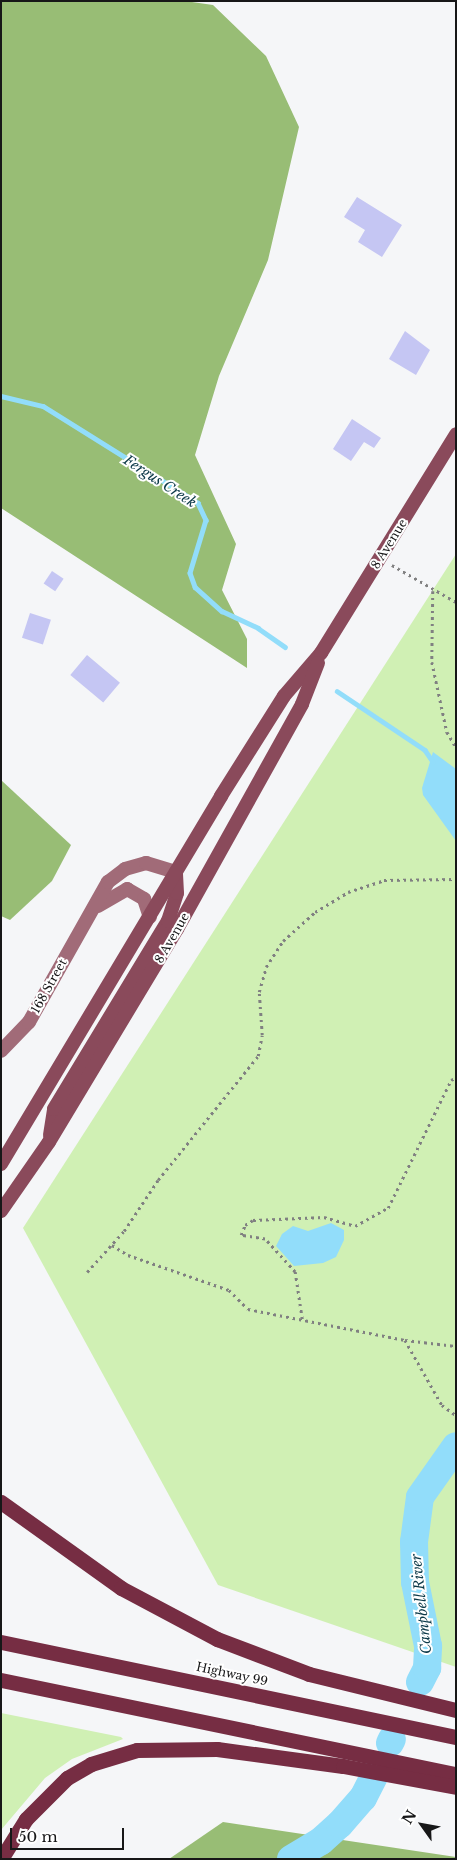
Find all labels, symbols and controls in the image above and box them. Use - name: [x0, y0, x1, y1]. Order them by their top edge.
- water label: Fergus Creek: [121, 451, 199, 511]
- street label: 8 Avenue: [368, 516, 410, 572]
- street label: 8 Avenue: [152, 910, 192, 966]
- street label: 168 Street: [28, 956, 70, 1016]
- water label: Campbell River: [407, 1553, 435, 1655]
- street label: Highway 99: [195, 1659, 269, 1689]
- north arrow: [397, 1800, 447, 1850]
- text: N: [398, 1807, 420, 1827]
- scale bar: [12, 1818, 126, 1850]
- text: 50 m: [18, 1827, 58, 1846]

